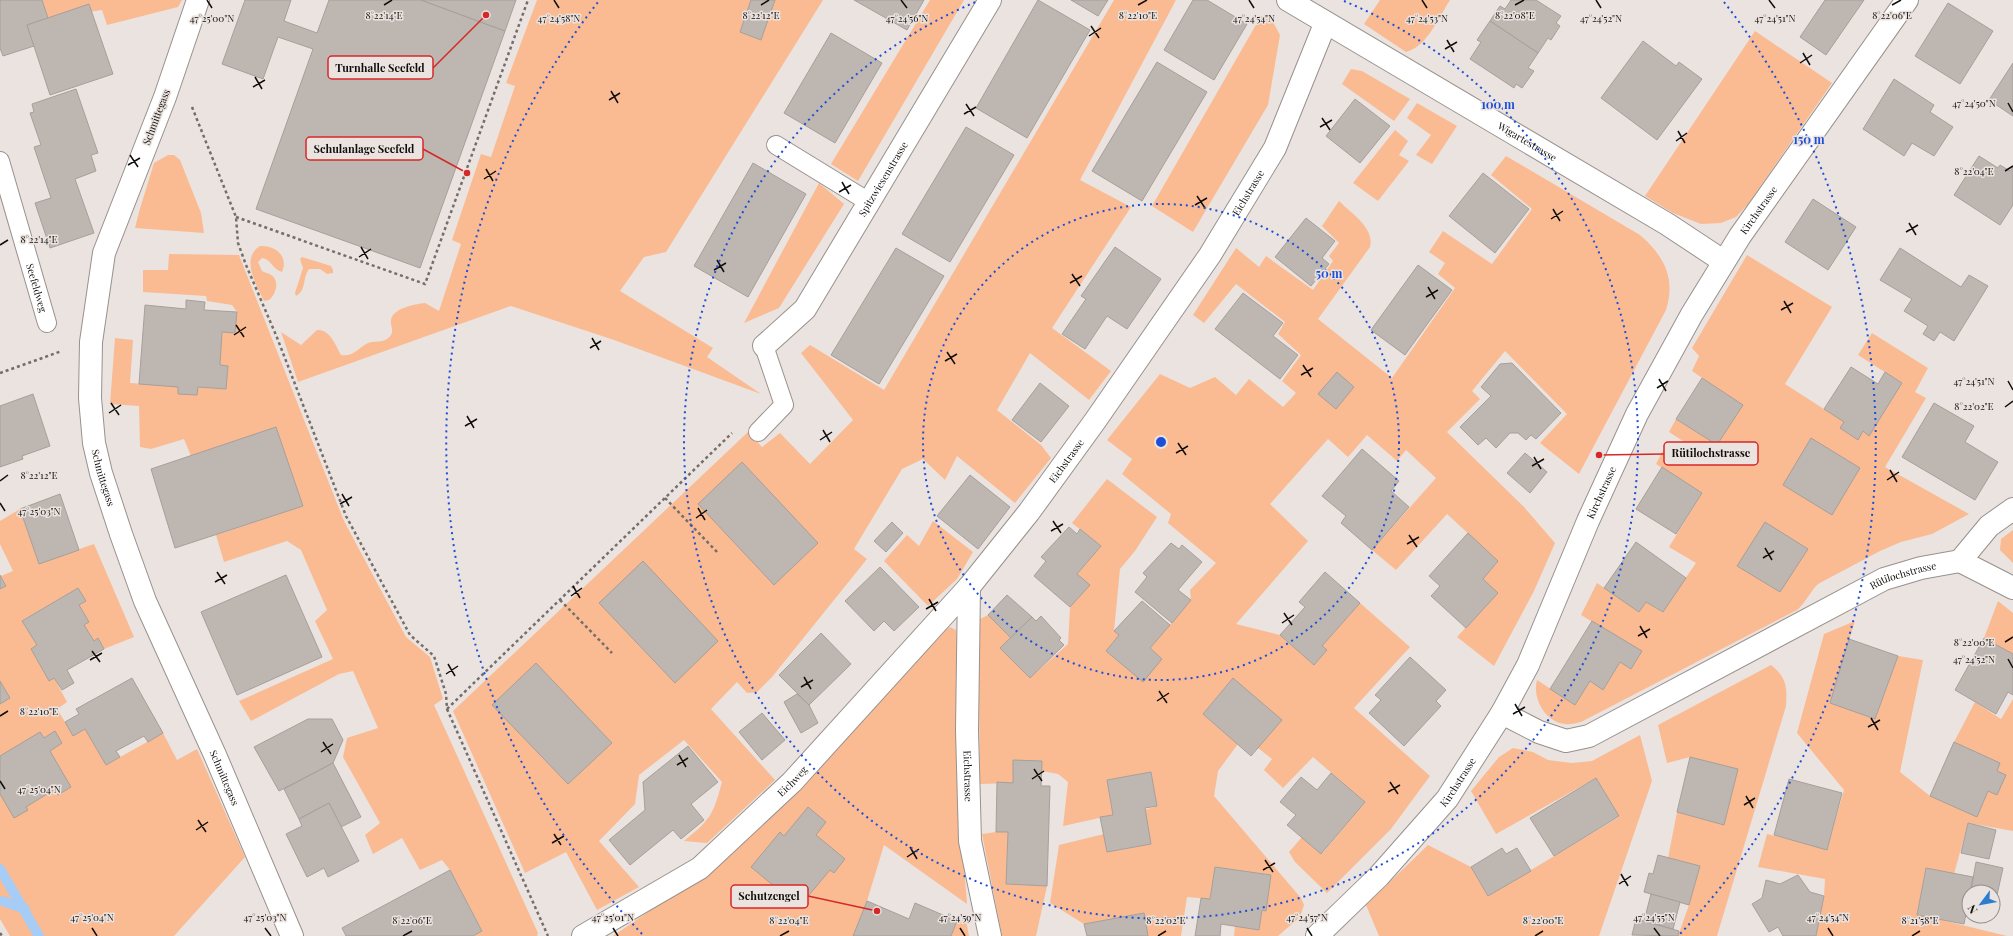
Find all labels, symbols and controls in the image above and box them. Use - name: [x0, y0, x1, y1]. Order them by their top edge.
- text: 8°22'14"E: [365, 8, 403, 22]
- text: 8°22'12"E: [742, 8, 780, 22]
- text: 8°22'10"E: [1119, 8, 1157, 22]
- text: 8°22'08"E: [1495, 8, 1535, 22]
- text: 8°22'06"E: [1872, 8, 1912, 22]
- text: 47°25'00"N: [190, 11, 234, 25]
- text: 47°24'58"N: [538, 11, 580, 25]
- text: 47°24'56"N: [886, 11, 928, 25]
- text: 47°24'54"N: [1233, 11, 1275, 25]
- text: 47°24'53"N: [1406, 11, 1448, 25]
- text: 47°24'52"N: [1580, 11, 1622, 25]
- text: 47°24'51"N: [1754, 11, 1796, 25]
- callout: Turnhalle Seefeld: [328, 56, 433, 79]
- text: Turnhalle Seefeld: [335, 60, 425, 75]
- street label: Schmittegass: [139, 87, 173, 147]
- text: 100 m: [1481, 96, 1515, 112]
- text: 47°24'50"N: [1952, 96, 1996, 110]
- street label: Wigartestrasse: [1494, 118, 1560, 164]
- text: 150 m: [1793, 131, 1825, 147]
- callout: Schulanlage Seefeld: [306, 137, 423, 160]
- street label: Spitzwiesenstrasse: [855, 139, 911, 219]
- text: Schulanlage Seefeld: [314, 141, 415, 156]
- text: 8°22'04"E: [1954, 164, 1994, 178]
- street label: Eichstrasse: [1229, 167, 1267, 218]
- street label: Kirchstrasse: [1737, 183, 1780, 237]
- text: 8°22'14"E: [20, 232, 58, 246]
- street label: Seefeldweg: [23, 262, 51, 315]
- text: 50 m: [1316, 265, 1343, 281]
- text: 47°24'51"N: [1953, 374, 1995, 388]
- text: 8°22'02"E: [1954, 399, 1994, 413]
- centre of rings: [1154, 435, 1168, 449]
- street label: Eichstrasse: [1045, 436, 1087, 486]
- callout: Rütilochstrasse: [1664, 442, 1758, 465]
- text: Rütilochstrasse: [1672, 445, 1751, 460]
- street label: Schmittegass: [89, 448, 118, 508]
- street label: Kirchstrasse: [1583, 464, 1619, 521]
- text: 8°22'12"E: [20, 468, 58, 482]
- text: 47°25'03"N: [17, 504, 61, 518]
- street label: Rütilochstrasse: [1867, 558, 1937, 592]
- text: 8°22'00"E: [1954, 635, 1994, 649]
- text: 47°24'52"N: [1953, 652, 1995, 666]
- text: 8°22'10"E: [20, 704, 58, 718]
- street label: Schmittegass: [207, 748, 243, 807]
- street label: Eichstrasse: [961, 750, 976, 802]
- street label: Kirchstrasse: [1436, 755, 1479, 810]
- street label: Eichweg: [774, 762, 811, 799]
- text: 47°25'04"N: [17, 782, 61, 796]
- north arrow: [1961, 884, 2001, 924]
- callout: Schutzengel: [731, 885, 808, 908]
- text: Schutzengel: [738, 888, 800, 903]
- text: N: [1964, 902, 1981, 917]
- text: 47°25'04"N: [70, 910, 114, 924]
- text: 47°25'03"N: [243, 910, 287, 924]
- text: 47°25'01"N: [592, 910, 634, 924]
- text: 47°24'59"N: [939, 910, 981, 924]
- text: 47°24'57"N: [1286, 910, 1328, 924]
- text: 47°24'55"N: [1633, 910, 1675, 924]
- text: 47°24'54"N: [1807, 910, 1849, 924]
- text: 8°22'06"E: [392, 913, 432, 927]
- text: 8°22'04"E: [769, 913, 809, 927]
- text: 8°22'02"E: [1146, 913, 1186, 927]
- text: 8°22'00"E: [1523, 913, 1563, 927]
- text: 8°21'58"E: [1901, 913, 1939, 927]

